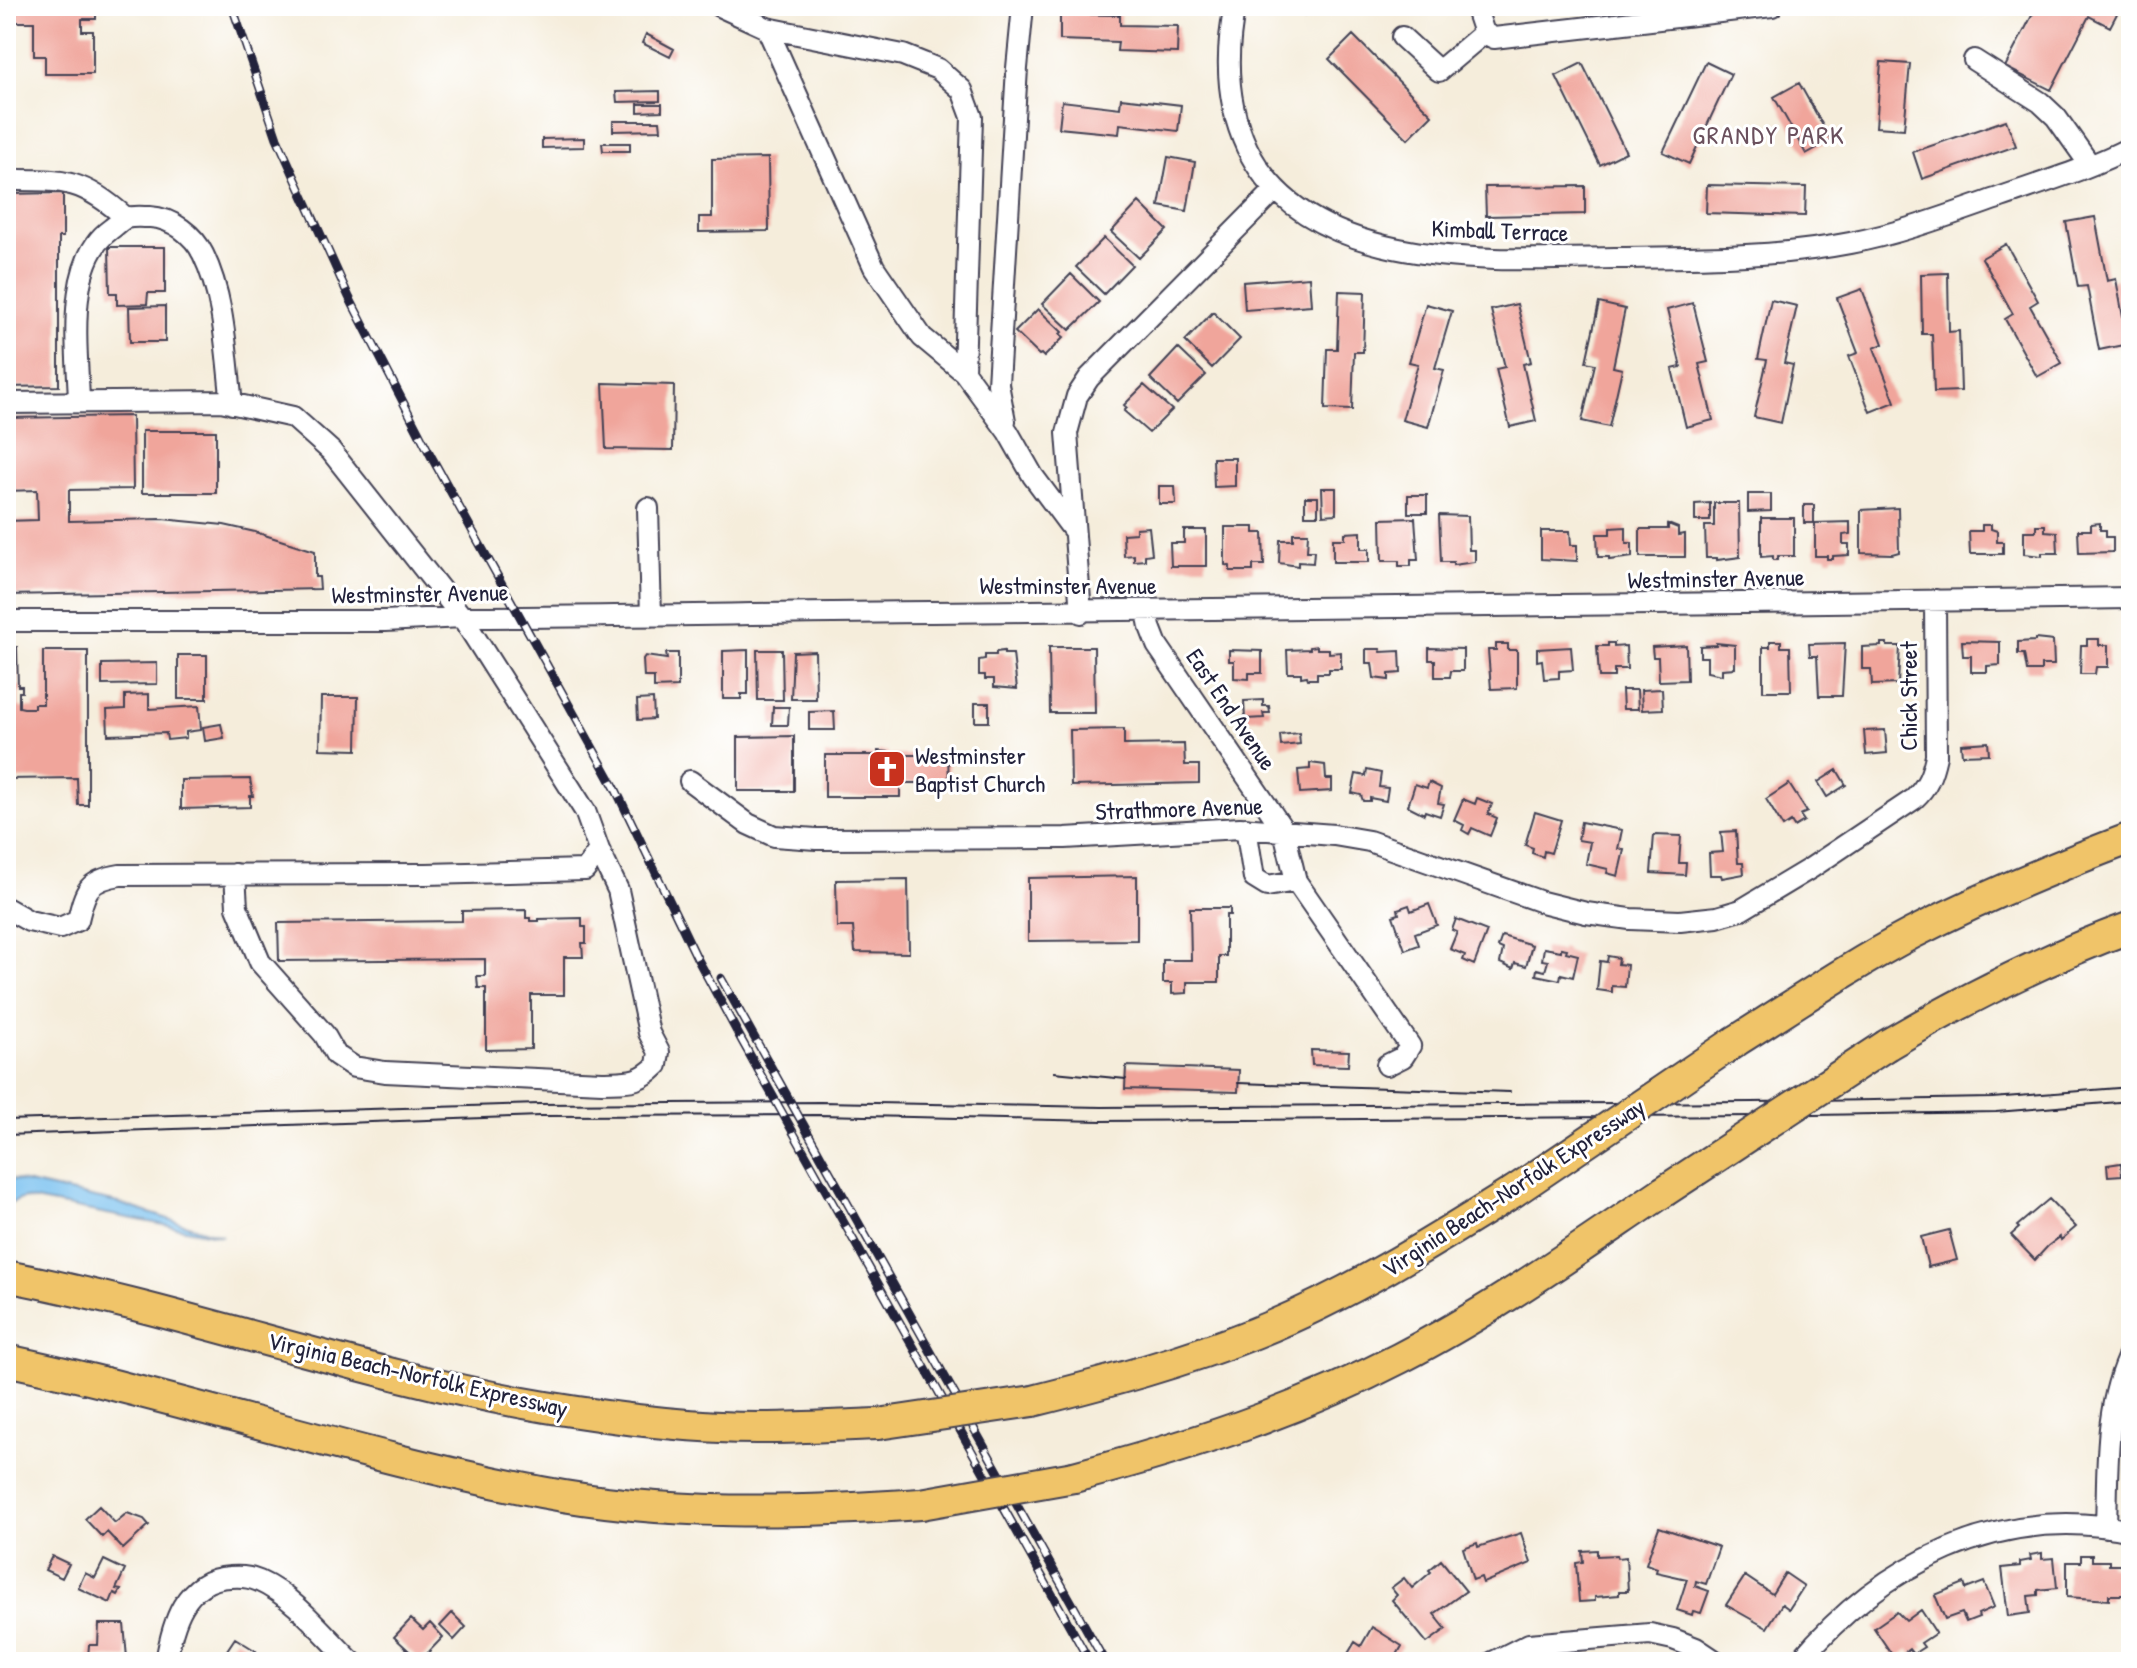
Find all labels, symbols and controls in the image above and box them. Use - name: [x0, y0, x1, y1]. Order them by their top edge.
- district label: GRANDY PARK: [1692, 117, 1846, 152]
- street label: Kimball Terrace: [1431, 212, 1569, 248]
- street label: Westminster Avenue: [1627, 560, 1805, 596]
- street label: Westminster Avenue: [979, 569, 1157, 601]
- street label: Westminster Avenue: [331, 575, 509, 611]
- street label: Chick Street: [1892, 641, 1924, 751]
- street label: East End Avenue: [1180, 642, 1285, 776]
- place label: Westminster Baptist Church: [915, 739, 1045, 799]
- church icon: Westminster Baptist Church: [866, 748, 908, 790]
- street label: Strathmore Avenue: [1095, 789, 1264, 827]
- street label: Virginia Beach-Norfolk Expressway: [1376, 1090, 1650, 1284]
- street label: Virginia Beach-Norfolk Expressway: [265, 1324, 571, 1424]

